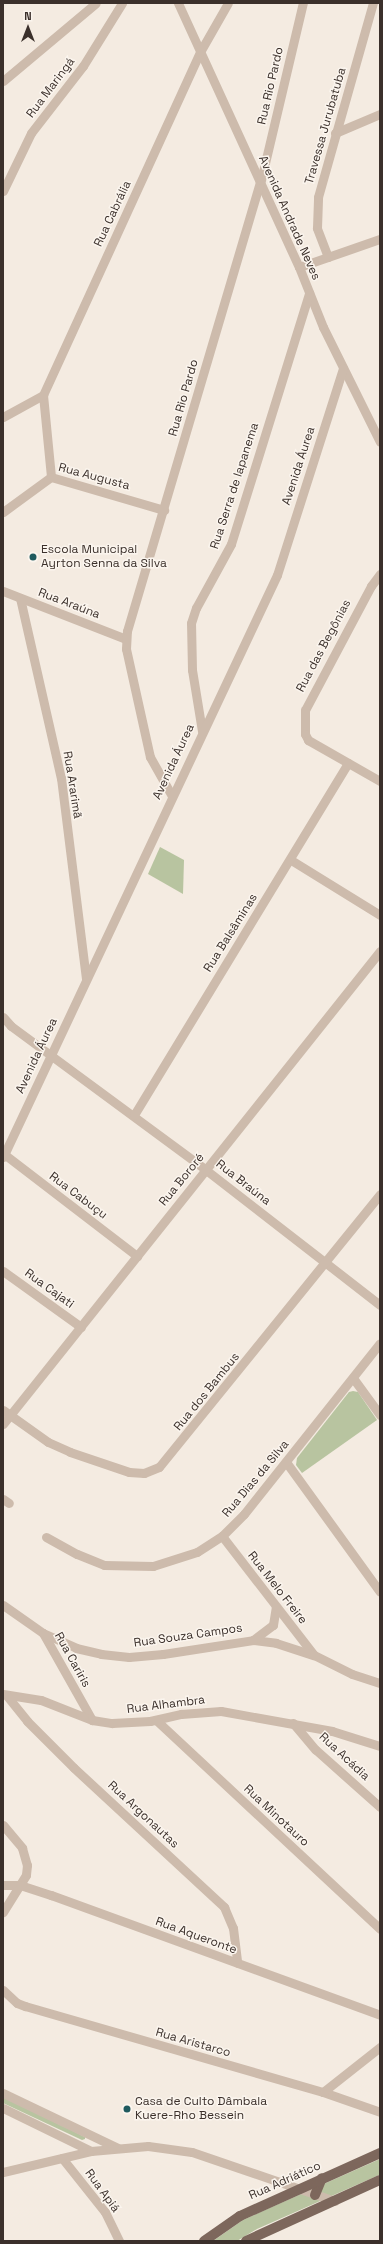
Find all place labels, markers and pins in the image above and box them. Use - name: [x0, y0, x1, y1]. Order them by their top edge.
- place label: Escola Municipal Ayrton Senna da Silva: [41, 543, 167, 571]
- marker: Escola Municipal Ayrton Senna da Silva: [28, 552, 38, 562]
- place label: Casa de Culto Dâmbala Kuere-Rho Bessein: [135, 2095, 267, 2123]
- marker: Casa de Culto Dâmbala Kuere-Rho Bessein: [122, 2104, 132, 2114]

